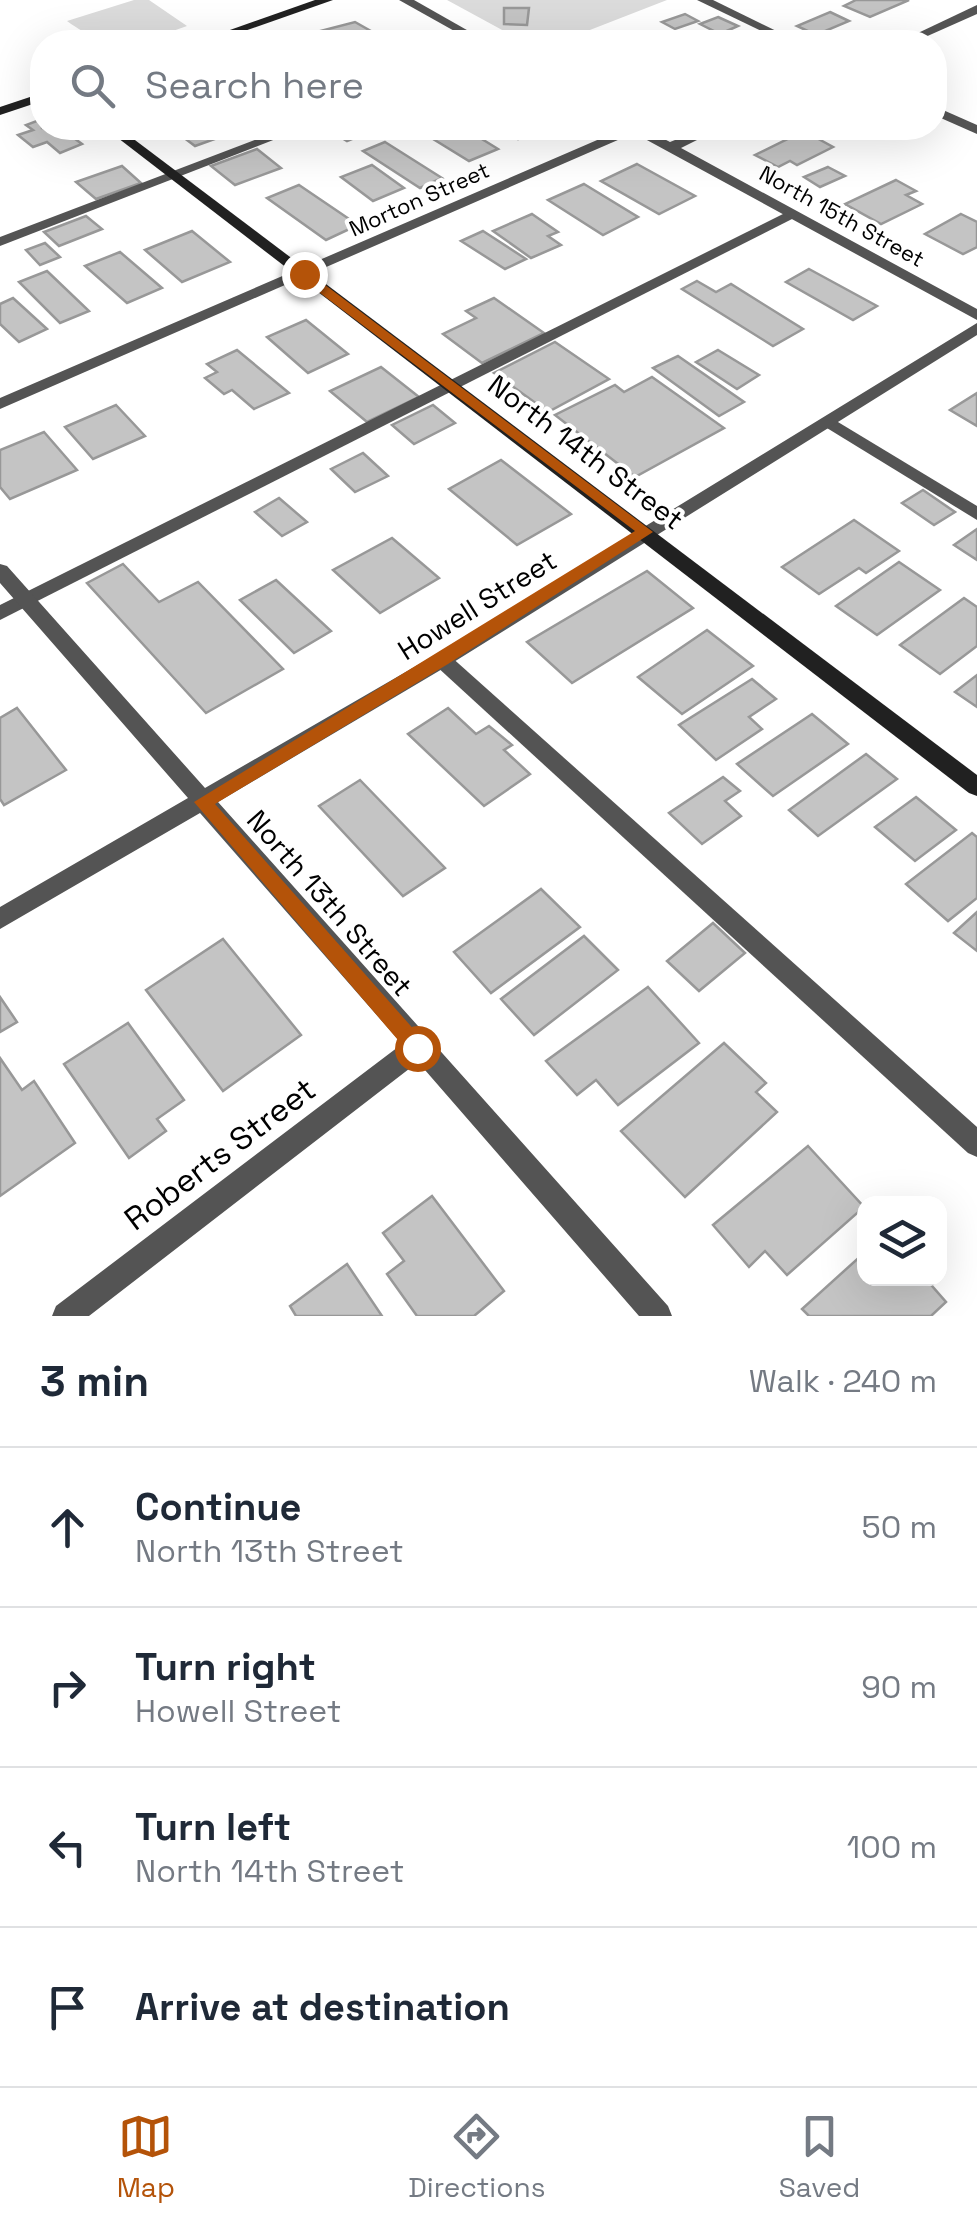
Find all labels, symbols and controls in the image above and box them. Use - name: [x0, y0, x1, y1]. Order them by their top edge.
- search box: [30, 30, 947, 140]
- icon: search: [65, 58, 120, 113]
- text: Search here: [145, 61, 364, 109]
- street label: Morton Street: [345, 156, 493, 242]
- street label: North 15th Street: [754, 159, 930, 273]
- route end: [282, 252, 328, 298]
- street label: North 14th Street: [481, 367, 691, 537]
- street label: Howell Street: [391, 542, 563, 668]
- street label: North 13th Street: [239, 802, 421, 1004]
- route start: [395, 1026, 441, 1072]
- street label: Roberts Street: [116, 1069, 324, 1239]
- map controls: [857, 1196, 947, 1286]
- button: layers: [857, 1196, 947, 1286]
- text: 3 min: [40, 1355, 149, 1408]
- text: Walk · 240 m: [749, 1361, 937, 1401]
- text: Continue: [135, 1483, 301, 1531]
- icon: ahead: [40, 1500, 95, 1555]
- text: 50 m: [862, 1507, 937, 1547]
- text: North 13th Street: [135, 1531, 404, 1571]
- text: Turn right: [135, 1643, 316, 1691]
- icon: right: [40, 1660, 95, 1715]
- text: 90 m: [861, 1667, 937, 1707]
- text: Howell Street: [135, 1691, 341, 1731]
- text: Turn left: [135, 1803, 291, 1851]
- icon: left: [40, 1820, 95, 1875]
- text: 100 m: [847, 1827, 937, 1867]
- text: North 14th Street: [135, 1851, 404, 1891]
- icon: arrive: [40, 1980, 95, 2035]
- text: Arrive at destination: [135, 1983, 510, 2031]
- tab: Map: [117, 2109, 175, 2205]
- tab: Directions: [408, 2109, 545, 2205]
- tab: Saved: [779, 2109, 860, 2205]

